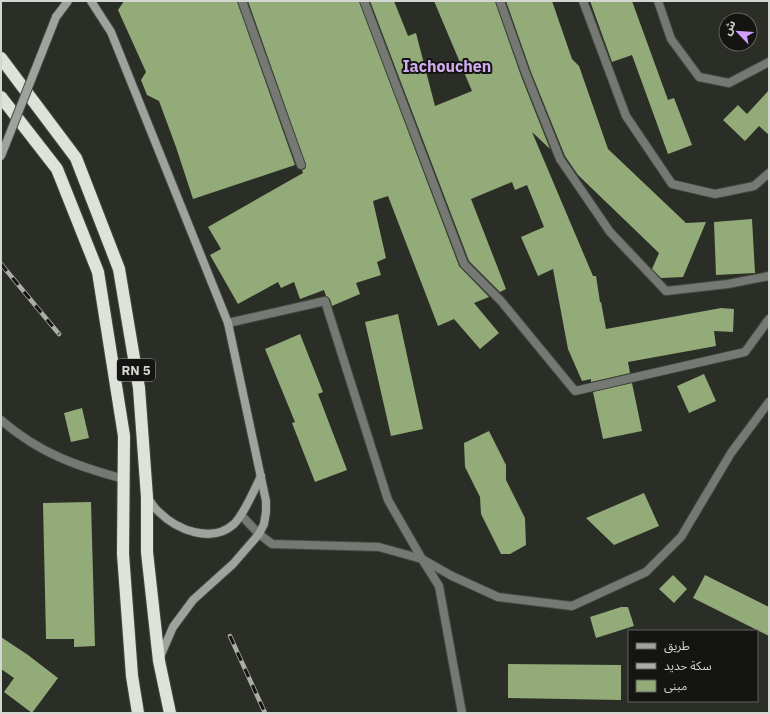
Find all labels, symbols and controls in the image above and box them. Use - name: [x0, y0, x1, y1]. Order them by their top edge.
- north arrow: [718, 12, 758, 52]
- text: ش: [719, 18, 738, 38]
- district label: Iachouchen: [403, 56, 491, 76]
- road number: RN 5: [117, 359, 155, 381]
- legend: [628, 630, 758, 702]
- text: طريق: [664, 638, 690, 654]
- text: سكة حديد: [664, 658, 712, 673]
- text: مبنى: [664, 678, 687, 693]

